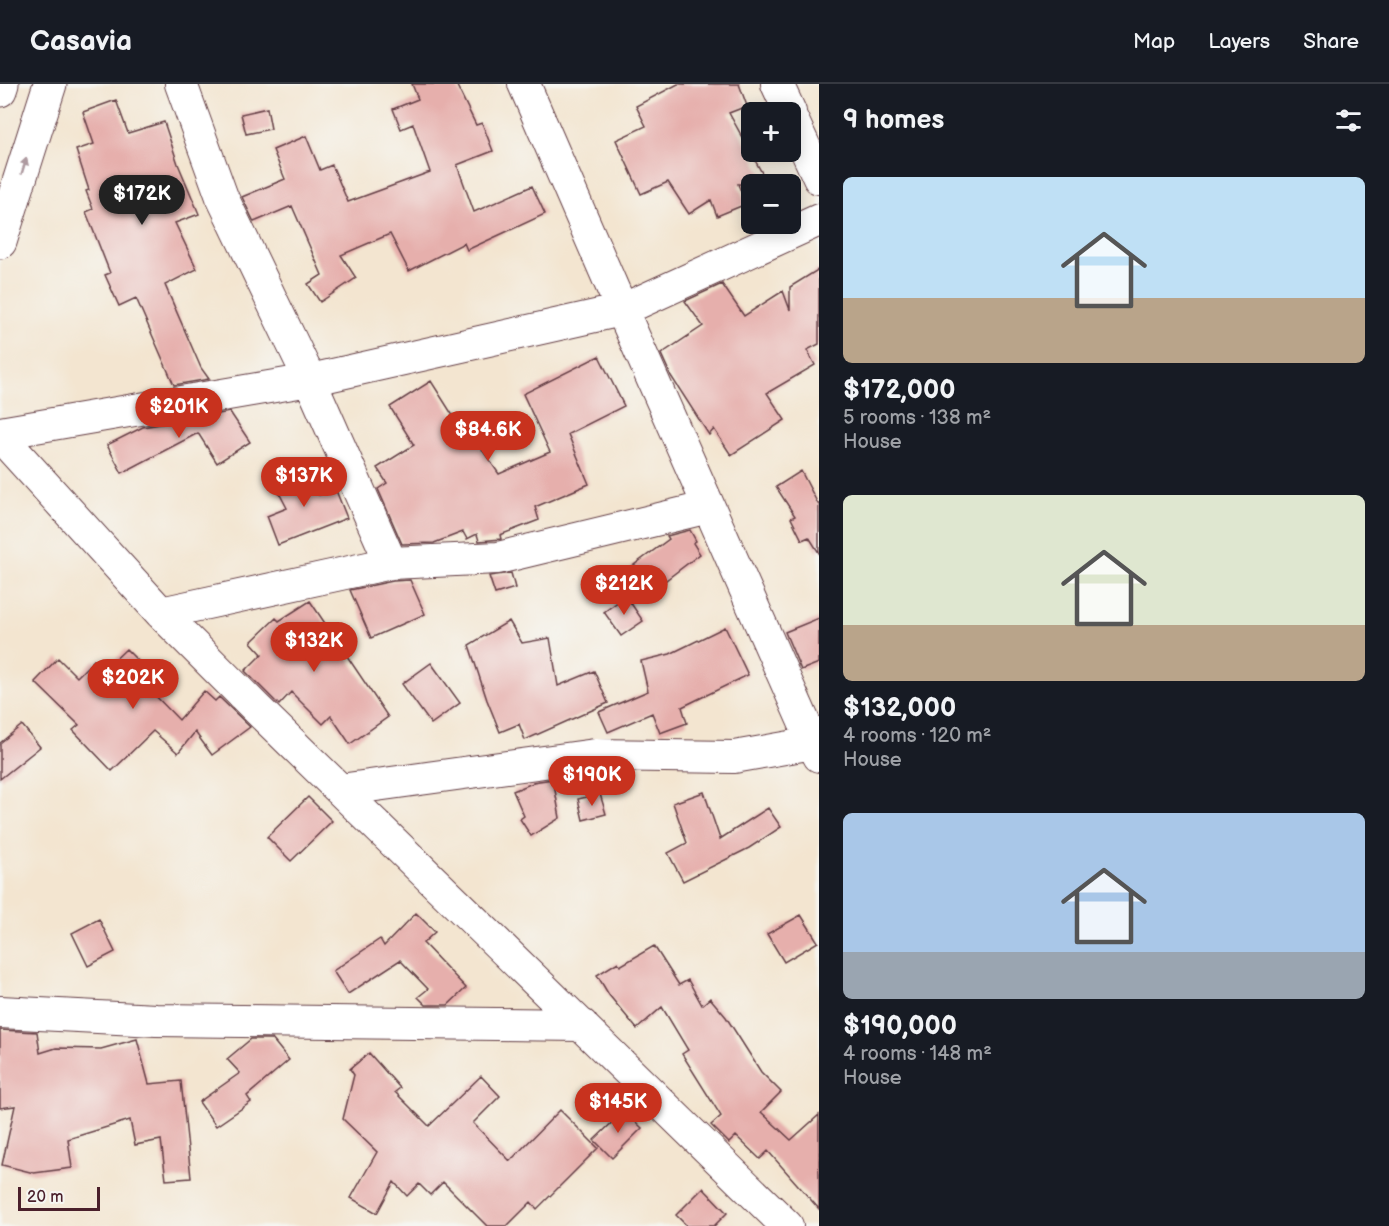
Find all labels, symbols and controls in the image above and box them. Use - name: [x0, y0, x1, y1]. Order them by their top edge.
- text: Casavia: [30, 25, 132, 58]
- text: Map: [1133, 29, 1175, 54]
- text: Layers: [1208, 29, 1270, 54]
- text: Share: [1303, 29, 1359, 54]
- map controls: [741, 102, 801, 234]
- button: +: [741, 102, 801, 162]
- icon: filters: [1332, 104, 1365, 137]
- text: 9 homes: [843, 105, 944, 136]
- one-way arrow: [20, 157, 29, 175]
- button: −: [741, 174, 801, 234]
- pin: $172K: [100, 175, 184, 226]
- text: $172K: [113, 182, 171, 206]
- icon: home: [1050, 216, 1158, 324]
- text: $172,000: [843, 375, 955, 406]
- pin: $201K: [137, 388, 221, 439]
- text: $201K: [149, 395, 209, 419]
- text: 5 rooms · 138 m²: [843, 406, 991, 430]
- pin: $84.6K: [439, 411, 537, 462]
- text: $84.6K: [454, 418, 522, 442]
- text: House: [843, 430, 902, 454]
- pin: $137K: [262, 457, 346, 508]
- text: $137K: [275, 464, 333, 488]
- icon: home: [1050, 534, 1158, 642]
- pin: $212K: [582, 565, 666, 616]
- text: $212K: [595, 572, 653, 596]
- pin: $132K: [272, 622, 356, 673]
- text: $132K: [285, 629, 343, 653]
- pin: $202K: [91, 659, 175, 710]
- text: $202K: [102, 666, 164, 690]
- text: $132,000: [843, 693, 956, 724]
- text: 4 rooms · 120 m²: [843, 724, 992, 748]
- text: House: [843, 748, 902, 772]
- pin: $190K: [550, 756, 634, 807]
- text: $190K: [562, 763, 622, 787]
- icon: home: [1050, 852, 1158, 960]
- text: $190,000: [843, 1011, 957, 1042]
- text: 4 rooms · 148 m²: [843, 1042, 992, 1066]
- text: House: [843, 1066, 902, 1090]
- pin: $145K: [576, 1083, 660, 1134]
- text: $145K: [589, 1090, 647, 1114]
- scale bar: [18, 1184, 100, 1212]
- text: 20 m: [27, 1188, 63, 1207]

